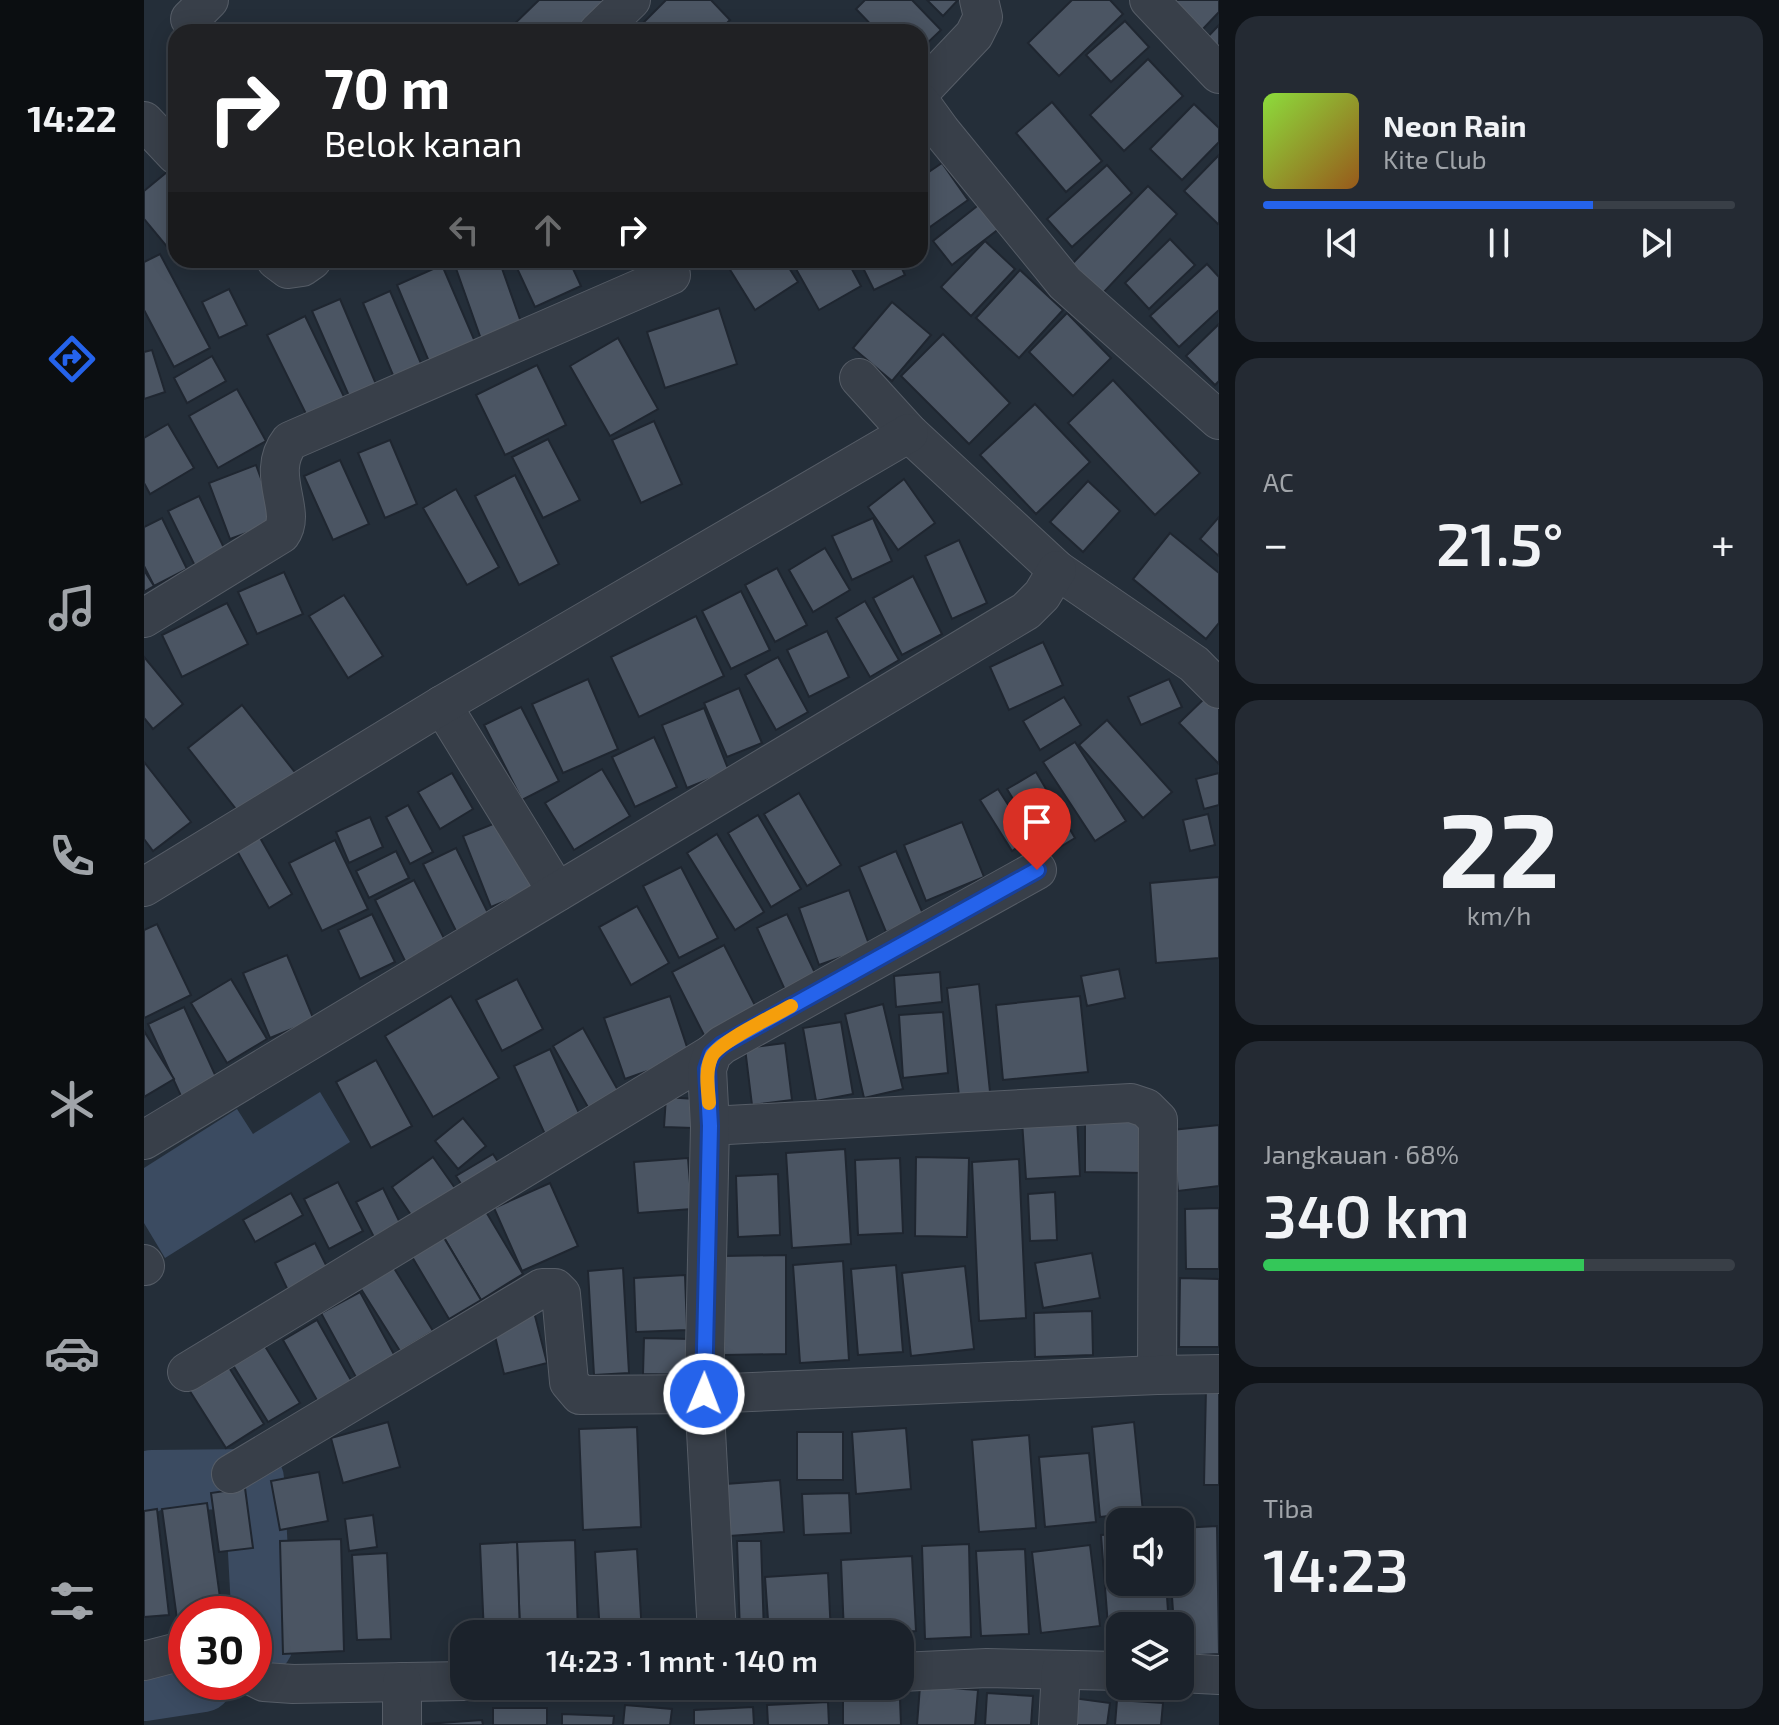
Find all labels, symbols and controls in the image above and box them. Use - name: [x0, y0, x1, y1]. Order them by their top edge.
- text: 70 m: [324, 53, 450, 120]
- icon: right: [192, 56, 296, 160]
- text: 14:22: [27, 96, 117, 139]
- text: Neon Rain: [1383, 107, 1527, 143]
- text: Belok kanan: [324, 121, 522, 164]
- text: Kite Club: [1383, 143, 1487, 174]
- icon: left: [442, 208, 486, 252]
- icon: ahead: [526, 208, 570, 252]
- icon: right: [610, 208, 654, 252]
- icon: previous: [1320, 221, 1364, 265]
- icon: pause: [1477, 221, 1521, 265]
- icon: next: [1634, 221, 1678, 265]
- icon: directions: [44, 331, 100, 387]
- text: AC: [1263, 466, 1294, 497]
- text: 21.5°: [1436, 506, 1564, 578]
- text: −: [1263, 516, 1289, 569]
- text: +: [1711, 516, 1735, 569]
- icon: music: [44, 580, 100, 636]
- text: 22: [1439, 784, 1559, 909]
- pin: [1003, 788, 1071, 870]
- icon: arrive: [1015, 800, 1059, 844]
- icon: phone: [44, 828, 100, 884]
- text: km/h: [1467, 899, 1531, 930]
- icon: climate: [44, 1076, 100, 1132]
- text: Jangkauan · 68%: [1263, 1138, 1459, 1169]
- text: 340 km: [1263, 1178, 1470, 1250]
- icon: car: [44, 1325, 100, 1381]
- position arrow: [662, 1352, 746, 1436]
- text: Tiba: [1263, 1492, 1314, 1523]
- map controls: [1106, 1508, 1194, 1700]
- button: sound: [1106, 1508, 1194, 1596]
- text: 14:23: [1263, 1532, 1409, 1604]
- icon: filters: [44, 1573, 100, 1629]
- speed limit sign: 30: [168, 1596, 272, 1700]
- button: layers: [1106, 1612, 1194, 1700]
- text: 14:23 · 1 mnt · 140 m: [546, 1642, 818, 1678]

